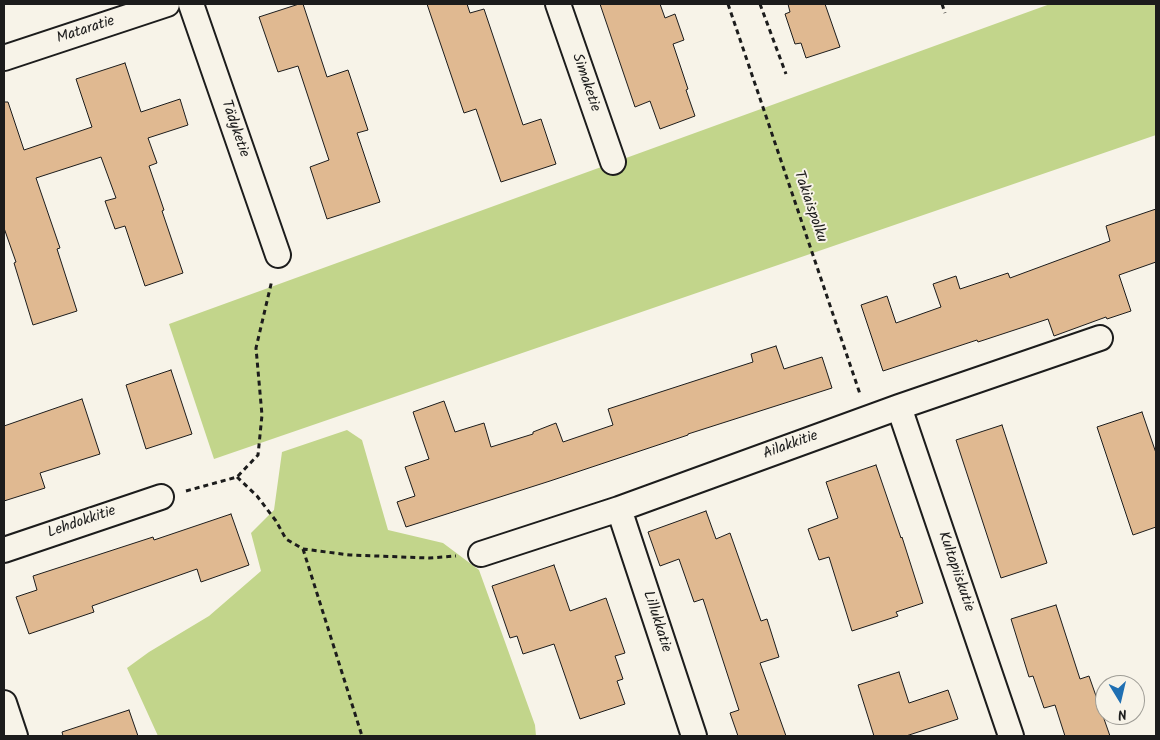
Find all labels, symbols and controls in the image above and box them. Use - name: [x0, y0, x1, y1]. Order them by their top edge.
- street label: Mataratie: [55, 13, 117, 49]
- street label: Simaketie: [567, 52, 603, 114]
- street label: Tädyketie: [216, 98, 252, 160]
- street label: Takiaispolku: [788, 169, 830, 245]
- street label: Ailakkitie: [761, 428, 821, 464]
- street label: Lehdokkitie: [45, 503, 119, 543]
- street label: Kultapiiskutie: [933, 530, 977, 614]
- street label: Lillukkatie: [638, 589, 674, 655]
- north arrow: [1095, 675, 1145, 725]
- text: N: [1116, 702, 1128, 725]

